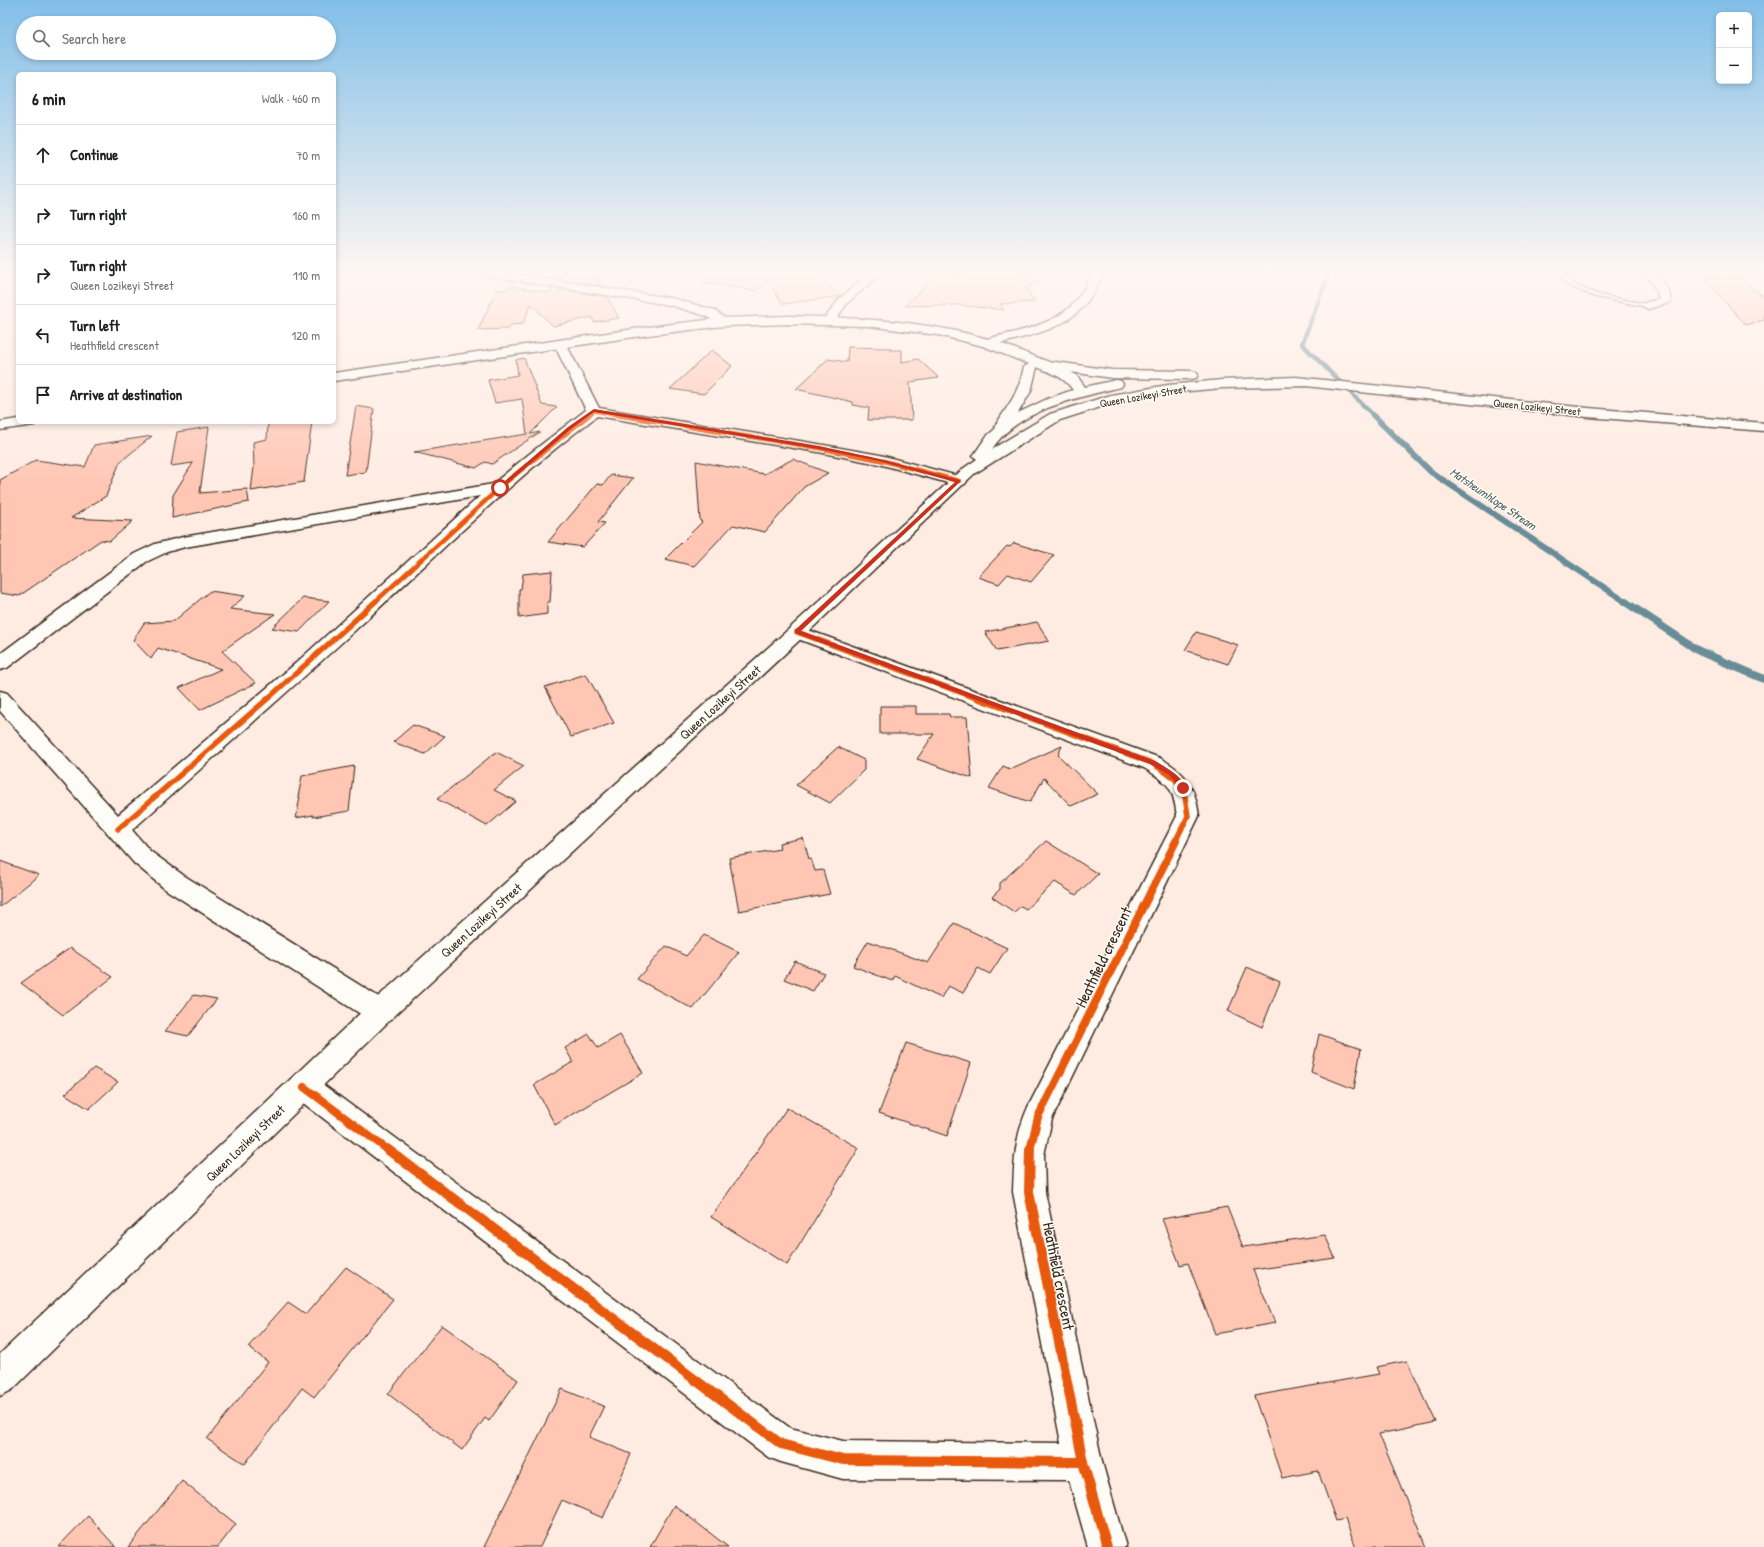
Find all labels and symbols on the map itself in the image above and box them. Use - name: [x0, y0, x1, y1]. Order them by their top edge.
- street label: Queen Lozikeyi Street: [1099, 381, 1188, 411]
- street label: Queen Lozikeyi Street: [1493, 395, 1582, 419]
- water label: Matsheumhlope Stream: [1447, 463, 1541, 534]
- route start: [491, 479, 509, 497]
- street label: Queen Lozikeyi Street: [675, 660, 765, 743]
- route end: [1174, 779, 1192, 797]
- street label: Queen Lozikeyi Street: [436, 878, 526, 961]
- street label: Heathfield crescent: [1069, 903, 1137, 1011]
- street label: Queen Lozikeyi Street: [201, 1100, 289, 1185]
- street label: Heathfield crescent: [1038, 1220, 1080, 1332]

